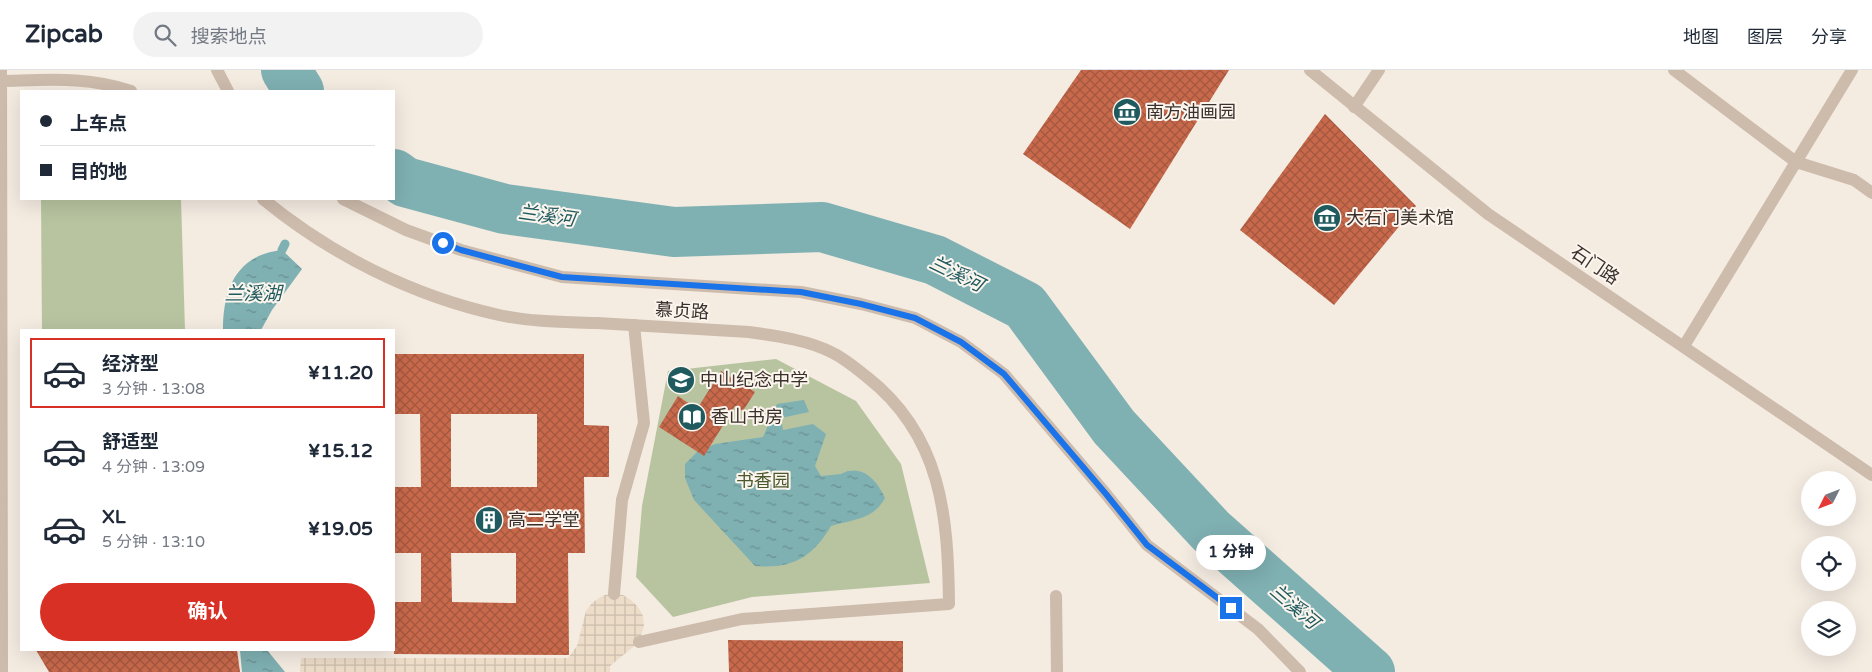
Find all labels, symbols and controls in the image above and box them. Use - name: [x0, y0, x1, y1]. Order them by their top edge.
- search box: [133, 12, 483, 57]
- text: Zipcab: [25, 20, 103, 49]
- icon: search: [151, 21, 179, 49]
- text: 搜索地点: [191, 26, 267, 48]
- text: 地图: [1683, 26, 1719, 48]
- text: 图层: [1747, 26, 1783, 48]
- text: 分享: [1811, 26, 1847, 48]
- museum icon: 南方油画园: [1112, 97, 1142, 127]
- place label: 南方油画园: [1146, 101, 1236, 123]
- text: 上车点: [70, 113, 127, 135]
- text: 目的地: [70, 161, 127, 183]
- water label: 兰溪河: [517, 201, 581, 231]
- museum icon: 大石门美术馆: [1312, 203, 1342, 233]
- place label: 大石门美术馆: [1346, 207, 1454, 229]
- route start: [432, 232, 454, 254]
- street label: 石门路: [1566, 241, 1624, 289]
- water label: 兰溪河: [926, 252, 991, 298]
- water label: 兰溪湖: [224, 283, 284, 305]
- street label: 慕贞路: [654, 299, 710, 323]
- icon: car: [42, 351, 87, 396]
- text: 经济型: [102, 353, 159, 375]
- text: ¥11.20: [308, 362, 373, 384]
- school or university icon: 中山纪念中学: [666, 365, 696, 395]
- place label: 中山纪念中学: [700, 369, 808, 391]
- text: 3 分钟 · 13:08: [102, 379, 205, 399]
- library icon: 香山书房: [677, 402, 707, 432]
- place label: 香山书房: [711, 406, 783, 428]
- icon: car: [42, 429, 87, 474]
- text: 舒适型: [102, 431, 159, 453]
- text: ¥15.12: [308, 440, 373, 462]
- text: 4 分钟 · 13:09: [102, 457, 205, 477]
- park label: 书香园: [736, 470, 790, 492]
- north arrow: [1801, 471, 1856, 526]
- map controls: [1801, 471, 1856, 656]
- building icon: 高二学堂: [474, 505, 504, 535]
- text: XL: [102, 506, 126, 528]
- icon: car: [42, 507, 87, 552]
- place label: 高二学堂: [508, 509, 580, 531]
- text: ¥19.05: [308, 518, 373, 540]
- text: 5 分钟 · 13:10: [102, 532, 205, 552]
- callout: 1 分钟: [1196, 536, 1266, 570]
- button: locate: [1801, 536, 1856, 591]
- text: 1 分钟: [1208, 542, 1254, 562]
- water label: 兰溪河: [1266, 580, 1326, 636]
- button: 确认: [40, 583, 375, 641]
- route end: [1220, 597, 1242, 619]
- button: layers: [1801, 601, 1856, 656]

